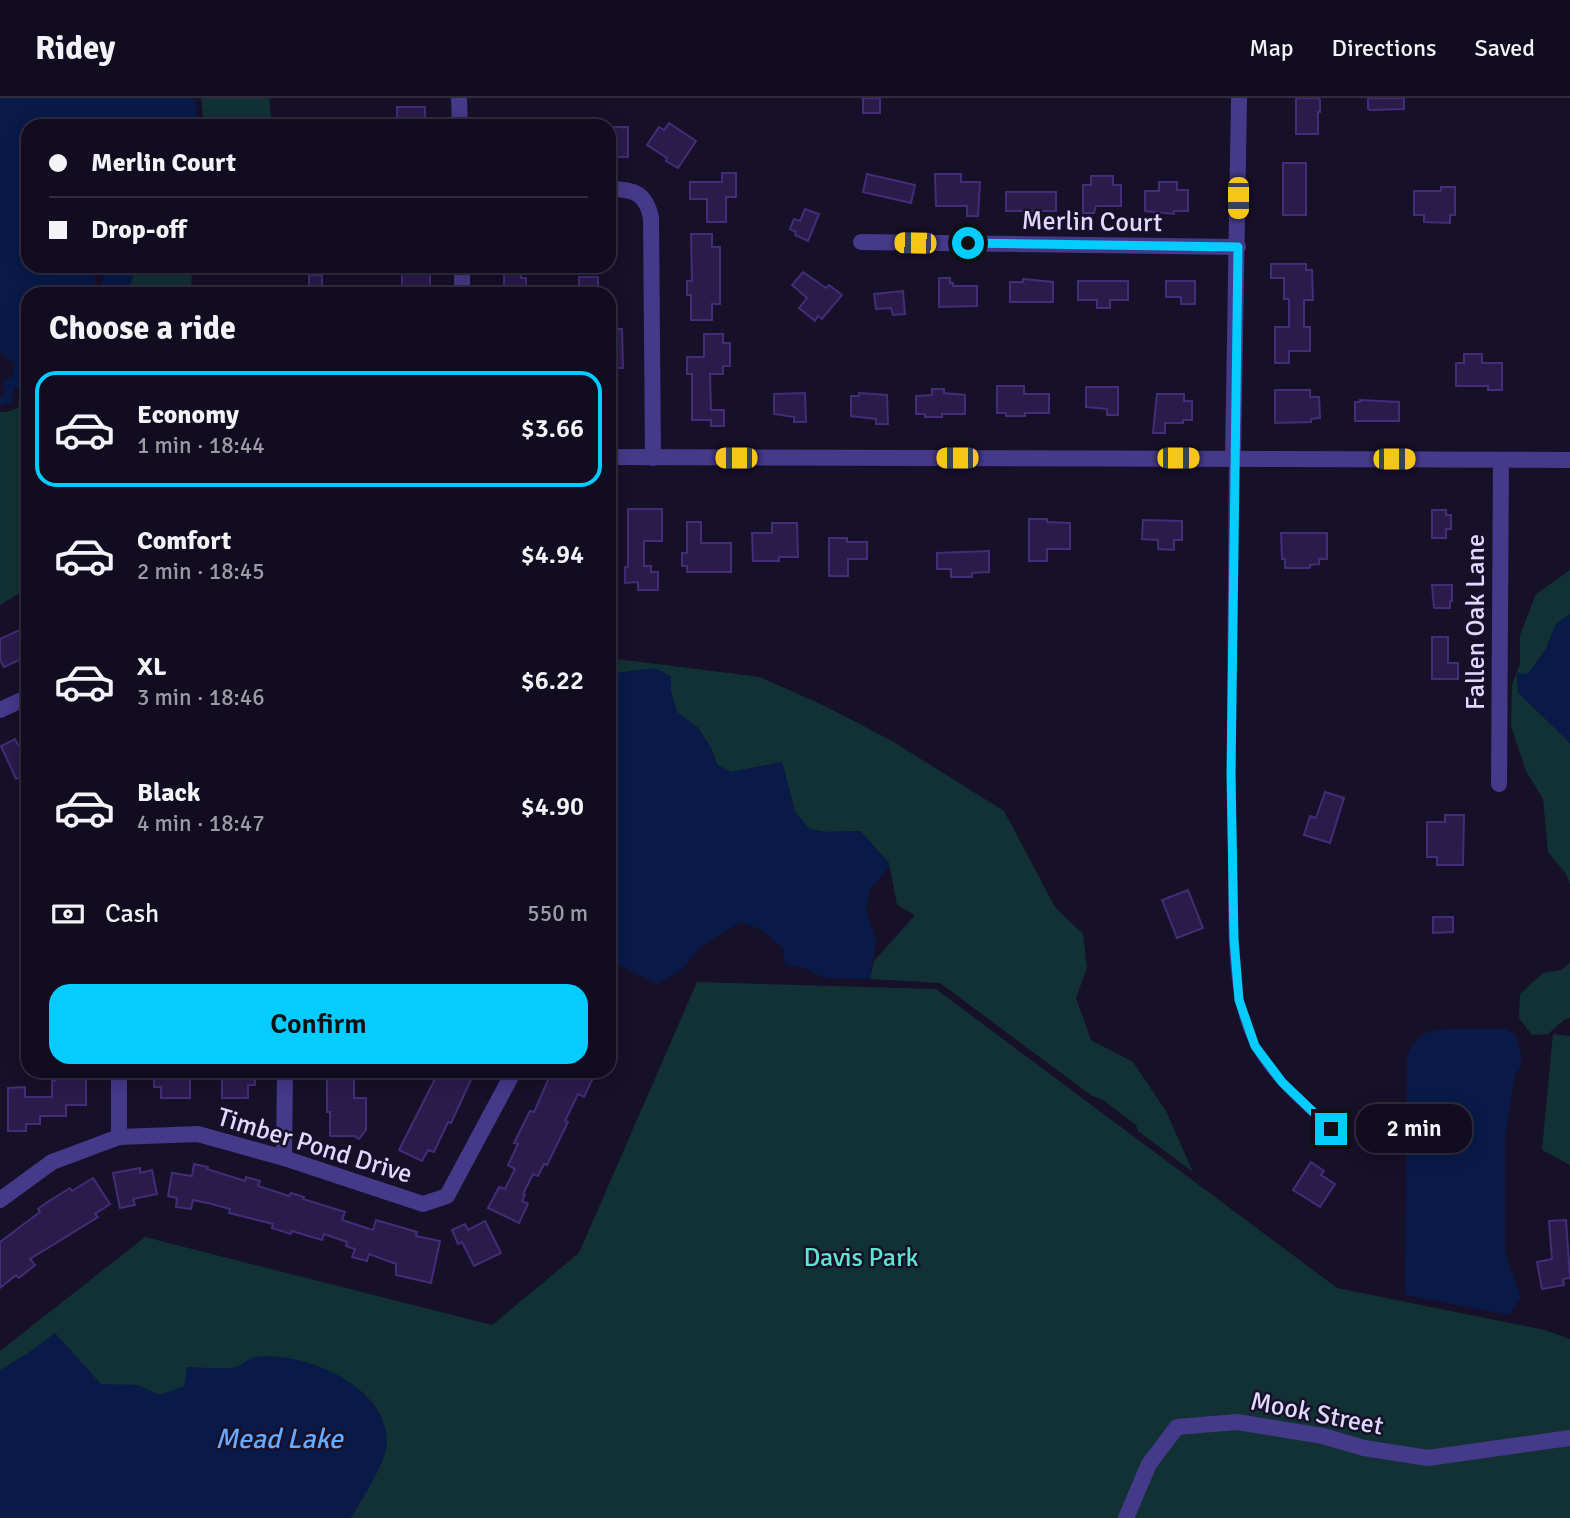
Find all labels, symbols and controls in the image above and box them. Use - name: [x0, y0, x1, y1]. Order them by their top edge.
- text: Ridey: [35, 28, 115, 69]
- text: Map: [1249, 33, 1294, 63]
- text: Directions: [1332, 33, 1437, 63]
- text: Saved: [1475, 33, 1535, 63]
- text: Merlin Court: [91, 147, 236, 179]
- car: [1228, 177, 1249, 219]
- street label: Merlin Court: [1021, 205, 1163, 239]
- text: Drop-off: [91, 214, 187, 246]
- route start: [952, 227, 984, 259]
- car: [894, 232, 937, 254]
- text: Choose a ride: [49, 309, 236, 348]
- icon: car: [53, 398, 116, 461]
- text: Economy: [137, 399, 239, 431]
- text: $3.66: [521, 413, 584, 445]
- text: 1 min · 18:44: [137, 431, 265, 460]
- car: [716, 448, 758, 469]
- car: [937, 448, 979, 469]
- car: [1158, 448, 1200, 469]
- car: [1374, 449, 1416, 470]
- icon: car: [53, 524, 116, 587]
- text: Comfort: [137, 525, 231, 557]
- street label: Fallen Oak Lane: [1460, 534, 1492, 710]
- text: $4.94: [521, 539, 584, 571]
- text: 2 min · 18:45: [137, 557, 265, 586]
- icon: car: [53, 650, 116, 713]
- text: XL: [137, 651, 167, 683]
- text: $6.22: [521, 665, 584, 697]
- text: 3 min · 18:46: [137, 683, 265, 712]
- icon: car: [53, 776, 116, 839]
- text: Black: [137, 777, 200, 809]
- text: $4.90: [521, 791, 584, 823]
- text: 4 min · 18:47: [137, 809, 265, 838]
- icon: cash: [49, 895, 87, 933]
- text: Cash: [105, 898, 159, 930]
- text: 550 m: [527, 899, 588, 928]
- button: Confirm: [49, 984, 588, 1064]
- street label: Timber Pond Drive: [213, 1101, 416, 1191]
- callout: 2 min: [1356, 1104, 1471, 1154]
- route end: [1315, 1113, 1347, 1145]
- text: 2 min: [1386, 1114, 1442, 1143]
- park label: Davis Park: [804, 1242, 919, 1274]
- street label: Mook Street: [1248, 1385, 1386, 1443]
- water label: Mead Lake: [215, 1422, 345, 1456]

